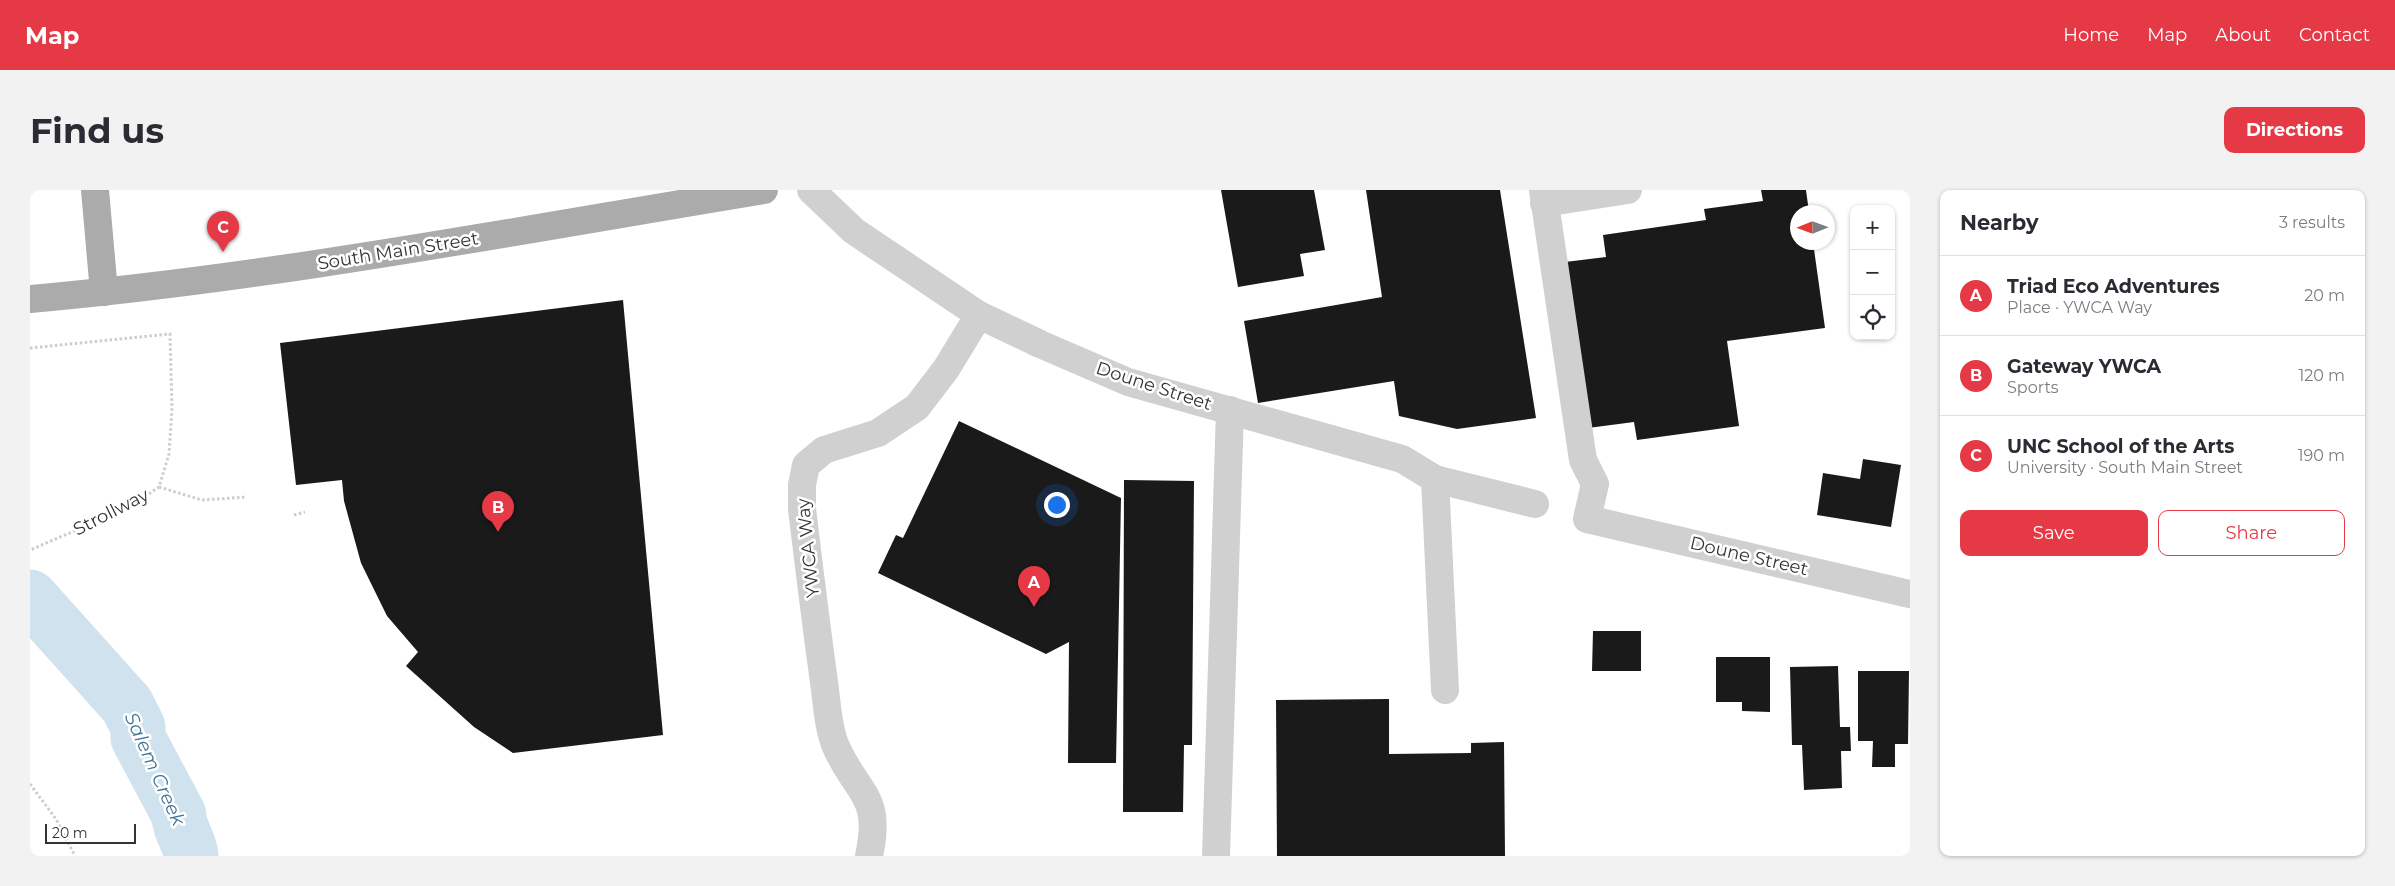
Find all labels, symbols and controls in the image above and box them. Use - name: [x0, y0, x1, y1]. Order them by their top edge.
- text: Map: [25, 21, 79, 50]
- text: Home: [2063, 24, 2119, 46]
- text: Map: [2147, 24, 2187, 46]
- text: About: [2215, 24, 2271, 46]
- text: Contact: [2299, 24, 2370, 46]
- button: Directions: [2224, 107, 2365, 153]
- text: Find us: [30, 109, 164, 152]
- north arrow: [1790, 205, 1835, 250]
- map controls: [1850, 205, 1895, 340]
- button: +: [1850, 205, 1895, 250]
- text: Nearby: [1960, 210, 2039, 235]
- pin: C: [207, 211, 239, 252]
- text: 3 results: [2279, 213, 2345, 232]
- street label: South Main Street: [316, 227, 480, 275]
- button: −: [1850, 250, 1895, 295]
- text: Triad Eco Adventures: [2007, 275, 2220, 298]
- text: A: [1970, 286, 1982, 305]
- text: 20 m: [2304, 286, 2345, 305]
- button: locate: [1850, 295, 1895, 340]
- text: Place · YWCA Way: [2007, 298, 2152, 317]
- text: Gateway YWCA: [2007, 355, 2161, 378]
- street label: Doune Street: [1093, 357, 1215, 415]
- text: B: [1970, 366, 1982, 385]
- text: 120 m: [2298, 366, 2345, 385]
- text: Sports: [2007, 378, 2059, 397]
- text: UNC School of the Arts: [2007, 435, 2234, 458]
- text: C: [1970, 446, 1982, 465]
- text: 190 m: [2298, 446, 2345, 465]
- text: University · South Main Street: [2007, 458, 2243, 477]
- street label: Strollway: [70, 484, 153, 540]
- pin: B: [482, 491, 514, 532]
- your location: [1044, 492, 1070, 518]
- street label: YWCA Way: [792, 497, 824, 599]
- button: Save: [1960, 510, 2148, 556]
- button: Share: [2158, 510, 2345, 556]
- street label: Doune Street: [1688, 532, 1810, 580]
- pin: A: [1018, 566, 1050, 607]
- water label: Salem Creek: [120, 709, 191, 830]
- scale bar: [45, 821, 136, 844]
- text: 20 m: [52, 824, 88, 842]

